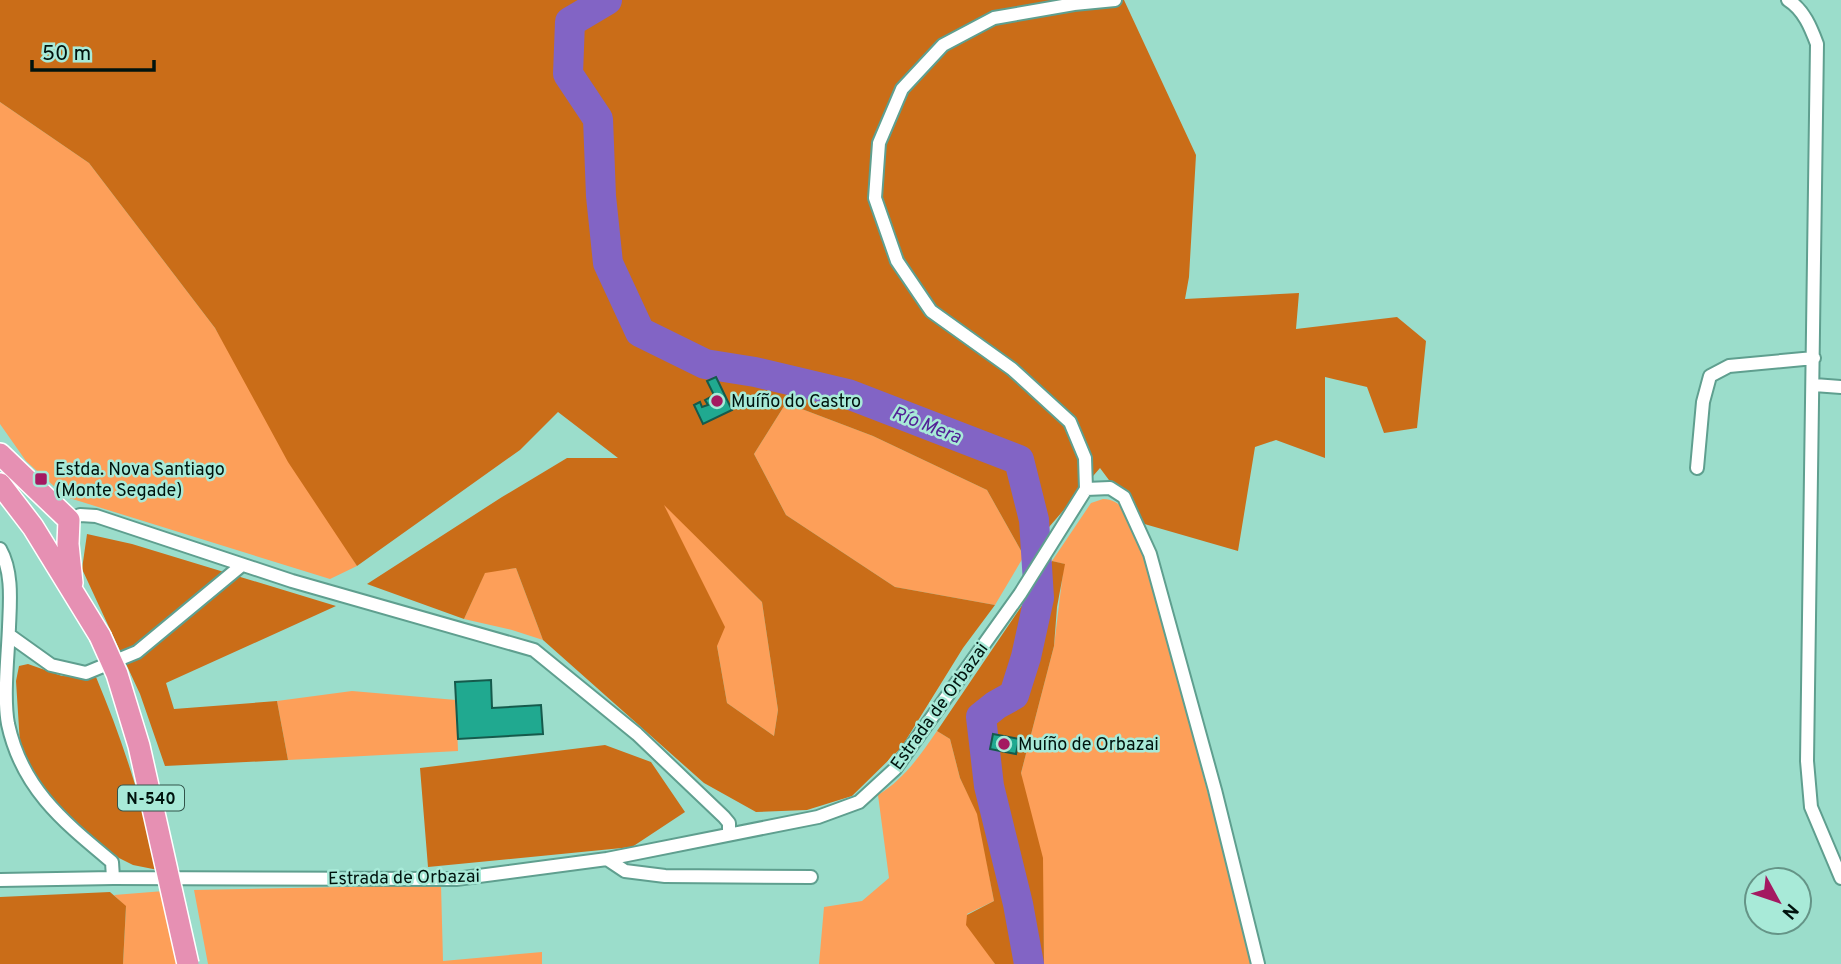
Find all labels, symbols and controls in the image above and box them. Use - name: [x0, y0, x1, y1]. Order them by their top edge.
- scale bar: [32, 28, 154, 72]
- text: 50 m: [42, 41, 91, 68]
- place label: Muíño do Castro: [731, 391, 861, 414]
- marker: Muíño do Castro: [709, 393, 725, 409]
- water label: Río Mera: [888, 402, 965, 450]
- place label: Estda. Nova Santiago (Monte Segade): [55, 459, 225, 503]
- marker: Estda. Nova Santiago (Monte Segade): [33, 471, 49, 487]
- street label: Estrada de Orbazai: [886, 639, 994, 775]
- place label: Muíño de Orbazai: [1018, 734, 1159, 757]
- marker: Muíño de Orbazai: [996, 736, 1012, 752]
- road number: N-540: [118, 786, 184, 810]
- street label: Estrada de Orbazai: [328, 866, 480, 891]
- north arrow: [1743, 866, 1813, 936]
- text: N: [1776, 898, 1803, 924]

